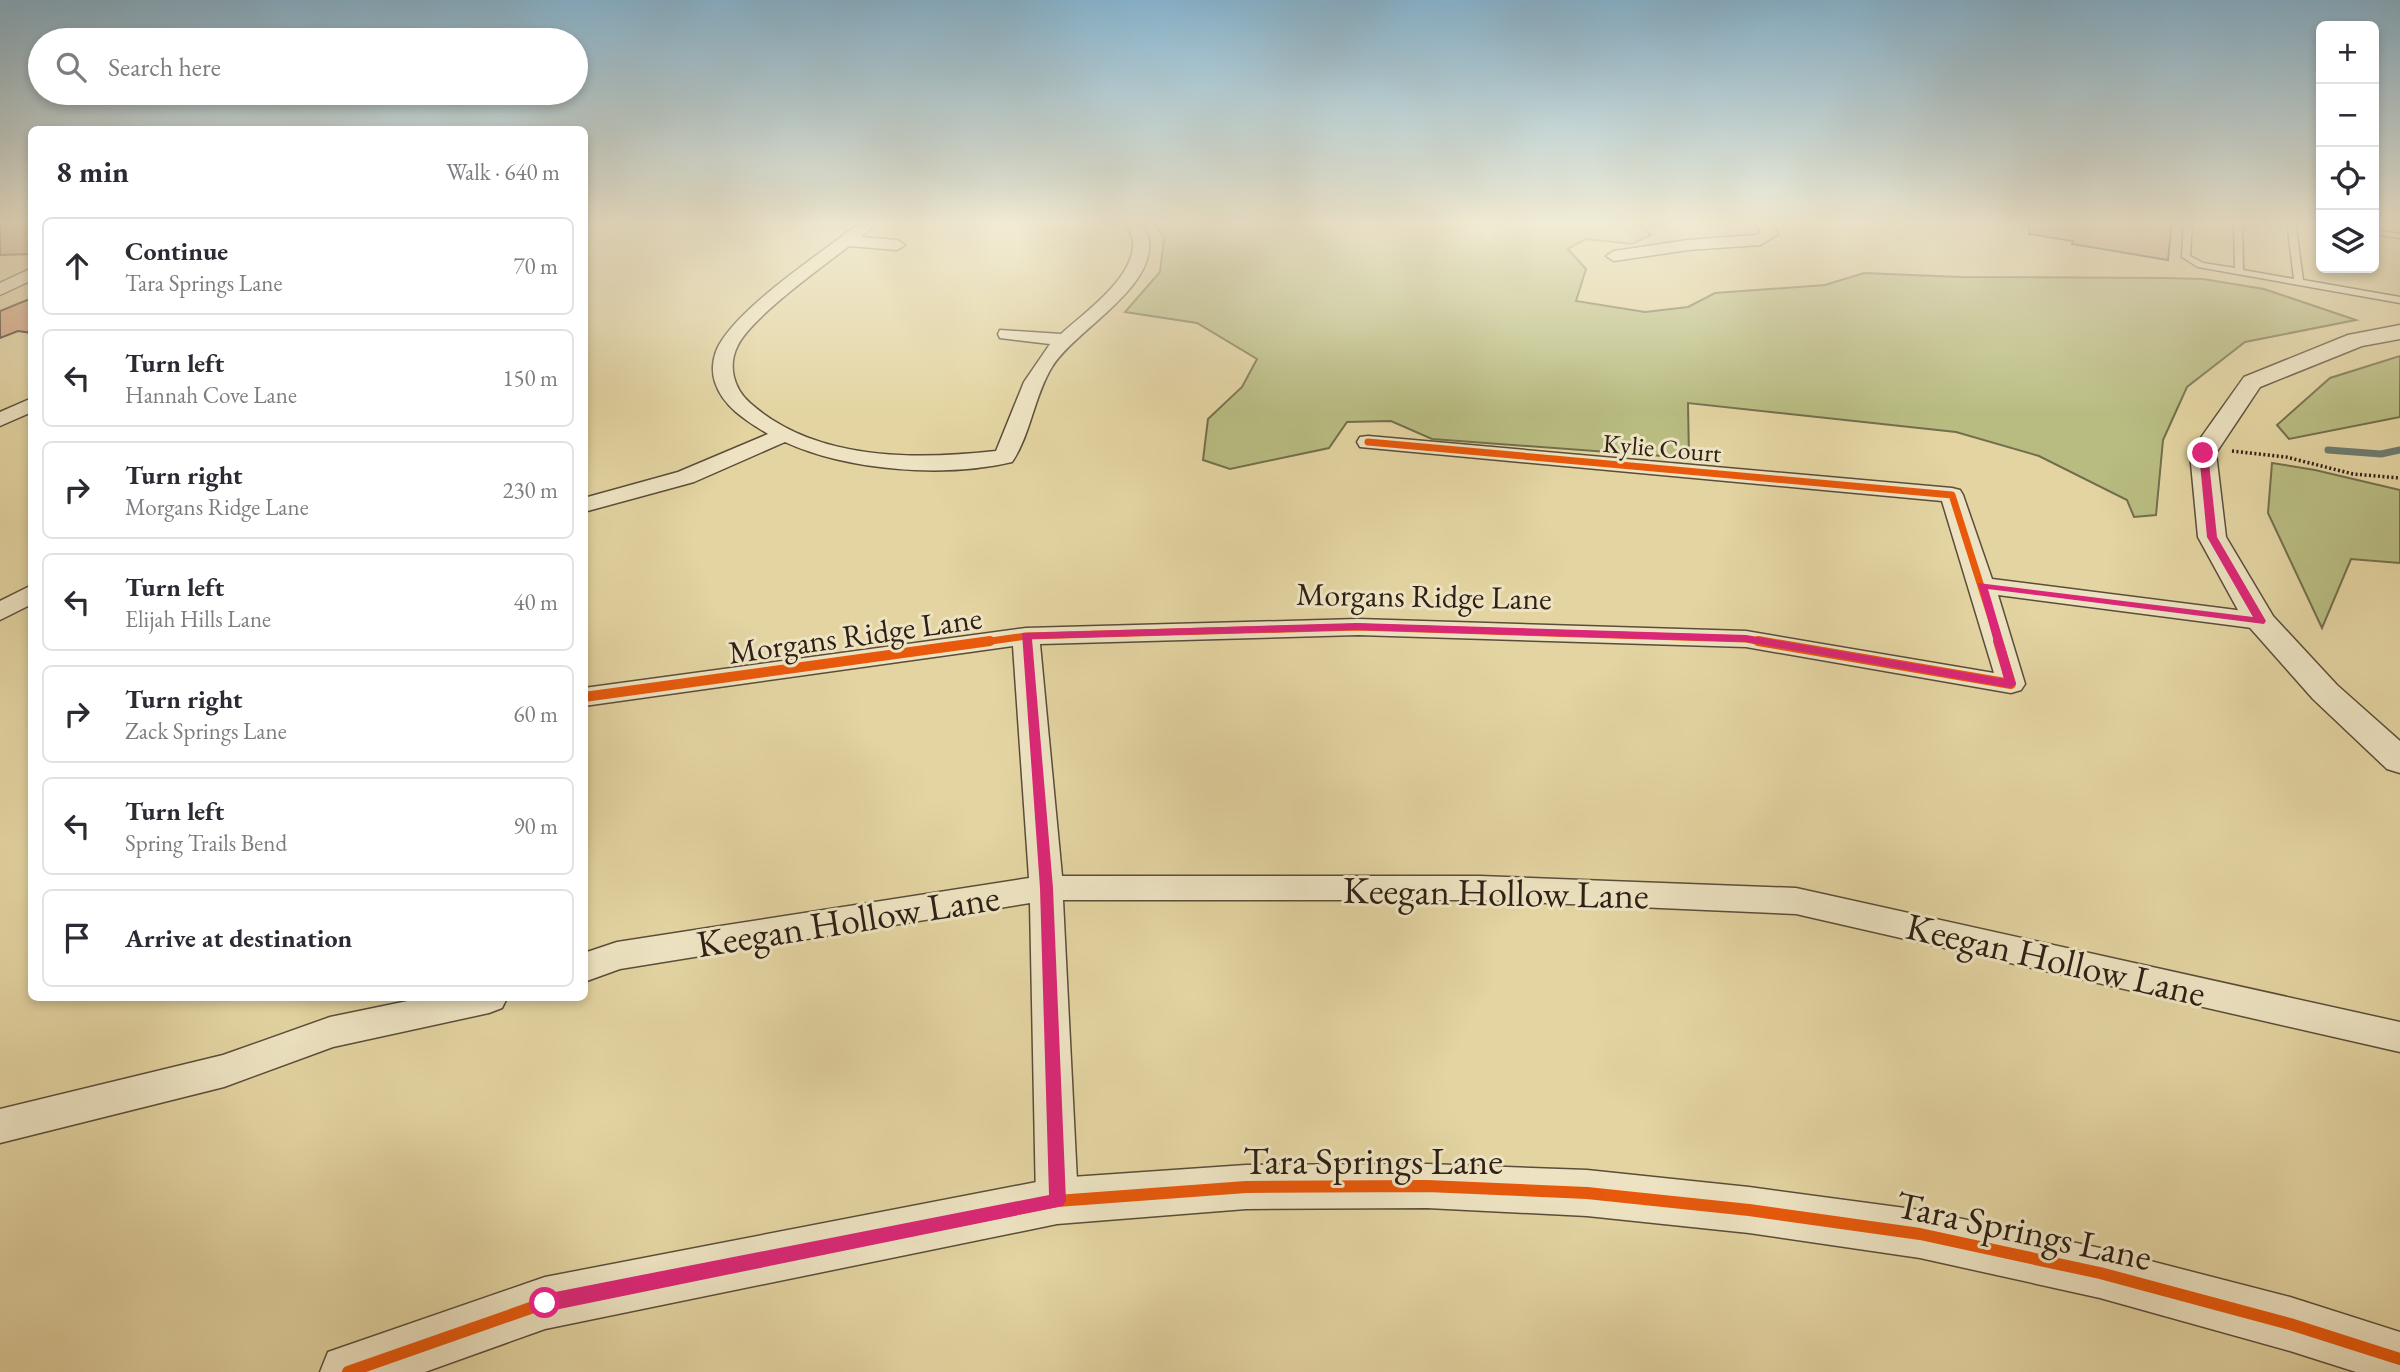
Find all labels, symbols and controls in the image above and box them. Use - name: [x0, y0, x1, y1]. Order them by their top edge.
- map controls: [2316, 21, 2379, 273]
- button: +: [2316, 21, 2379, 84]
- search box: [28, 28, 588, 105]
- icon: search: [52, 48, 90, 86]
- text: Search here: [108, 50, 221, 84]
- button: −: [2316, 84, 2379, 147]
- button: locate: [2316, 147, 2379, 210]
- text: 8 min: [56, 152, 129, 191]
- text: Walk · 640 m: [446, 157, 560, 187]
- button: layers: [2316, 210, 2379, 273]
- text: Continue: [125, 234, 228, 268]
- icon: ahead: [58, 247, 96, 285]
- text: 70 m: [513, 251, 558, 281]
- text: Tara Springs Lane: [125, 268, 282, 298]
- text: Turn left: [125, 346, 224, 380]
- icon: left: [58, 359, 96, 397]
- text: 150 m: [502, 363, 558, 393]
- text: Hannah Cove Lane: [125, 380, 297, 410]
- street label: Kylie Court: [1601, 426, 1723, 470]
- route end: [2187, 437, 2218, 468]
- text: Turn right: [125, 458, 243, 492]
- icon: right: [58, 471, 96, 509]
- text: 230 m: [502, 475, 558, 505]
- text: Morgans Ridge Lane: [125, 492, 309, 522]
- text: Turn left: [125, 570, 224, 604]
- street label: Morgans Ridge Lane: [1296, 573, 1552, 619]
- icon: left: [58, 583, 96, 621]
- text: 40 m: [513, 587, 558, 617]
- street label: Morgans Ridge Lane: [726, 596, 984, 674]
- text: Elijah Hills Lane: [125, 604, 271, 634]
- text: Turn right: [125, 682, 243, 716]
- icon: right: [58, 695, 96, 733]
- text: 60 m: [513, 699, 558, 729]
- text: Zack Springs Lane: [125, 716, 287, 746]
- text: Turn left: [125, 794, 224, 828]
- icon: left: [58, 807, 96, 845]
- text: 90 m: [513, 811, 558, 841]
- text: Spring Trails Bend: [125, 828, 287, 858]
- street label: Keegan Hollow Lane: [1343, 865, 1649, 919]
- street label: Keegan Hollow Lane: [693, 872, 1003, 968]
- street label: Keegan Hollow Lane: [1901, 901, 2211, 1017]
- icon: arrive: [58, 919, 96, 957]
- text: Arrive at destination: [125, 921, 352, 955]
- street label: Tara Springs Lane: [1243, 1136, 1503, 1185]
- street label: Tara Springs Lane: [1892, 1179, 2156, 1281]
- route start: [529, 1287, 560, 1318]

